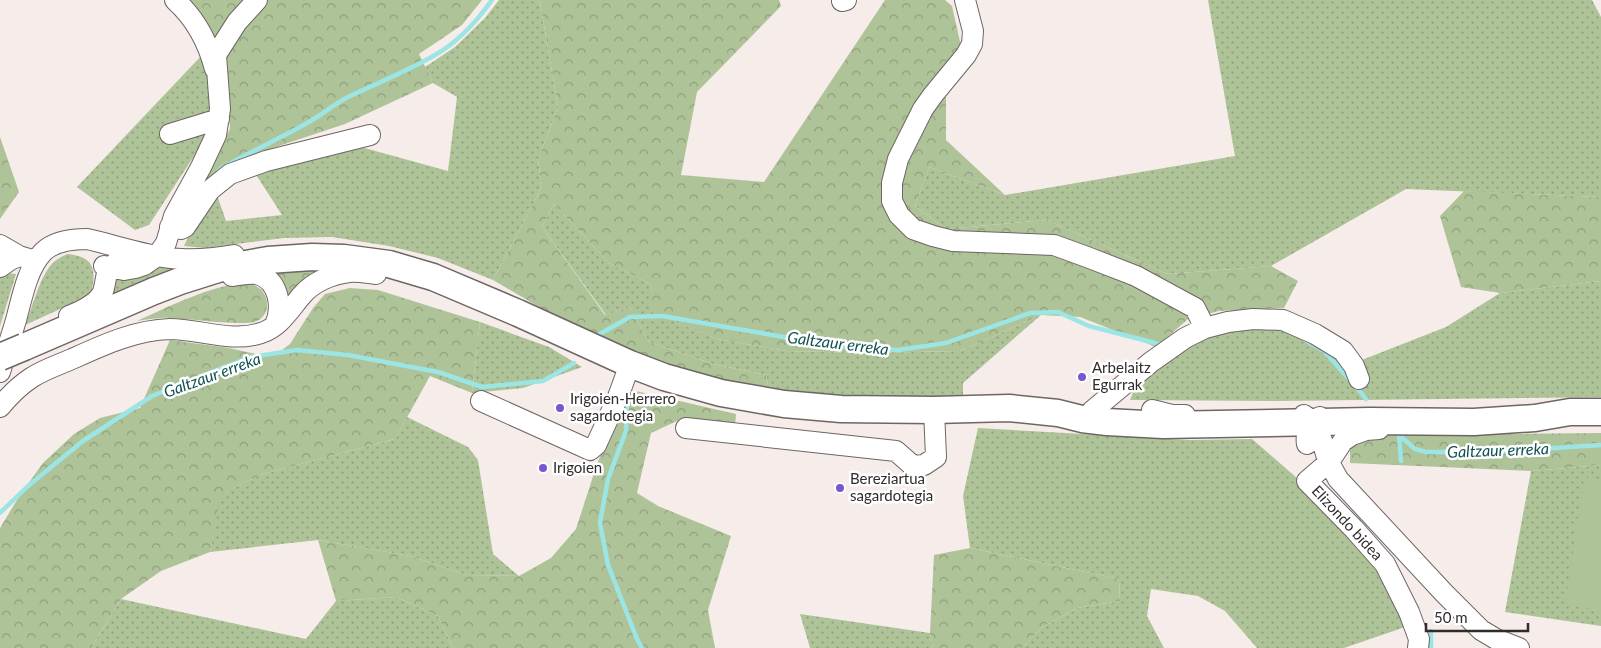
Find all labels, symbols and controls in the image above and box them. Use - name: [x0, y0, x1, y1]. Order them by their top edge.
- water label: Galtzaur erreka: [786, 327, 890, 358]
- water label: Galtzaur erreka: [161, 348, 263, 401]
- place label: Arbelaitz Egurrak: [1092, 358, 1151, 393]
- marker: Arbelaitz Egurrak: [1076, 371, 1088, 383]
- place label: Irigoien-Herrero sagardotegia: [570, 389, 676, 424]
- marker: Irigoien-Herrero sagardotegia: [554, 402, 566, 414]
- water label: Galtzaur erreka: [1447, 438, 1549, 461]
- place label: Irigoien: [553, 458, 602, 476]
- marker: Irigoien: [537, 462, 549, 474]
- place label: Bereziartua sagardotegia: [850, 469, 933, 504]
- street label: Elizondo bidea: [1308, 481, 1387, 563]
- marker: Bereziartua sagardotegia: [834, 482, 846, 494]
- scale bar: [1426, 600, 1528, 632]
- text: 50 m: [1434, 608, 1468, 626]

